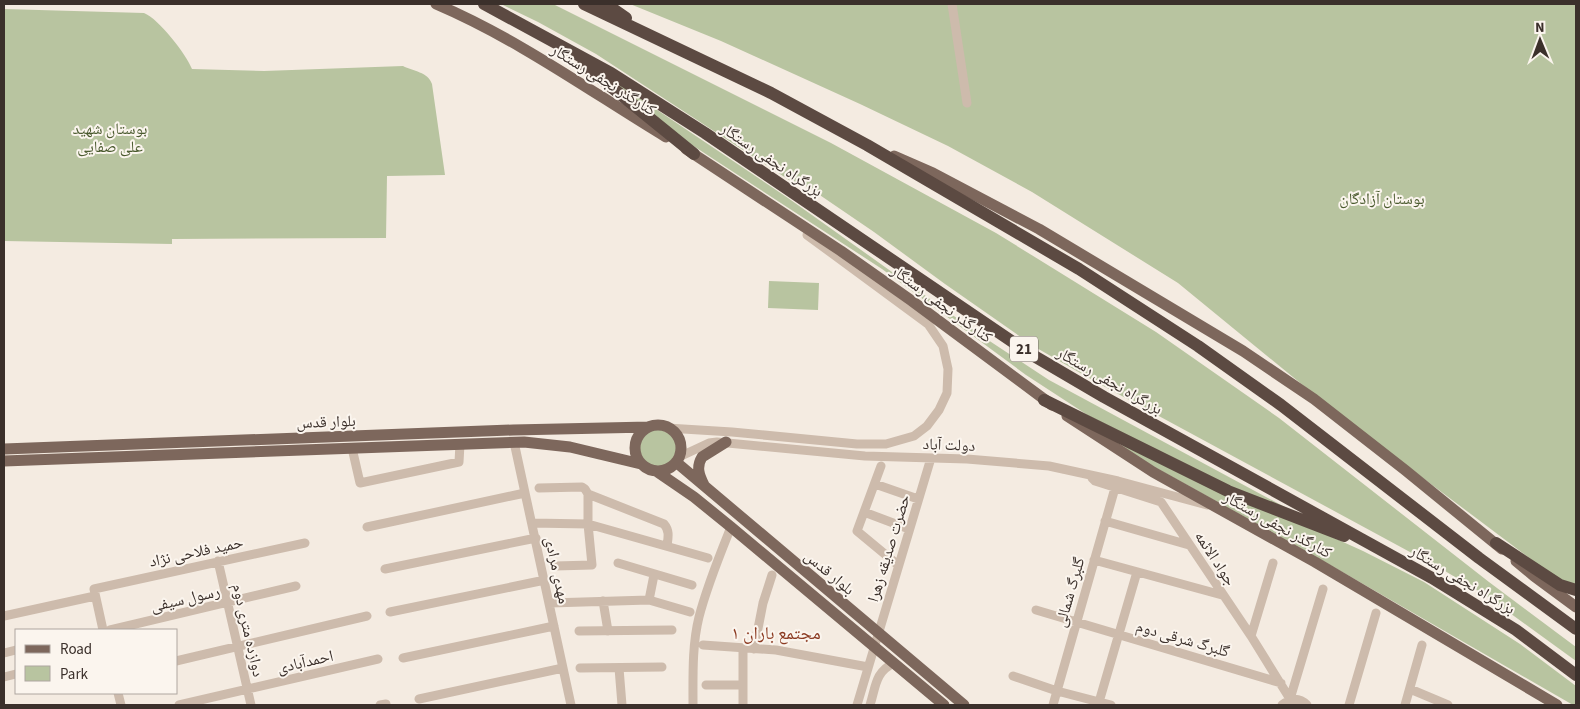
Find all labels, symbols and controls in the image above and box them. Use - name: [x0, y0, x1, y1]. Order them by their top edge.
- north arrow: [1515, 15, 1565, 65]
- text: N: [1535, 18, 1545, 38]
- street label: کنارگذر نجفی رستگار: [546, 38, 661, 121]
- street label: بزرگراه نجفی رستگار: [715, 117, 827, 202]
- park label: بوستان شهید علی صفایی: [73, 118, 147, 158]
- park label: بوستان آزادگان: [1339, 188, 1425, 210]
- street label: کنارگذر نجفی رستگار: [885, 259, 997, 348]
- road number: 21: [1010, 336, 1038, 362]
- street label: بزرگراه نجفی رستگار: [1052, 341, 1167, 420]
- street label: بلوار قدس: [296, 410, 356, 434]
- street label: دولت آباد: [922, 433, 976, 457]
- street label: کنارگذر نجفی رستگار: [1219, 486, 1336, 564]
- street label: حضرت صدیقه زهرا: [862, 492, 916, 605]
- street label: جواد الائمه: [1189, 527, 1241, 590]
- street label: حمید فلاحی نژاد: [147, 531, 245, 573]
- street label: مهدی مرادی: [539, 535, 575, 606]
- street label: بزرگراه نجفی رستگار: [1405, 539, 1519, 620]
- street label: بلوار قدس: [799, 545, 859, 600]
- street label: گلبرگ شمالی: [1049, 554, 1091, 630]
- street label: رسول سیفی: [148, 580, 222, 618]
- street label: دوازده متری دوم: [227, 581, 269, 679]
- street label: گلبرگ شرقی دوم: [1133, 615, 1232, 663]
- district label: مجتمع باران ١: [731, 621, 821, 646]
- legend: [15, 629, 178, 694]
- text: Road: [60, 639, 92, 660]
- street label: احمدآبادی: [275, 645, 335, 679]
- text: Park: [60, 664, 89, 685]

